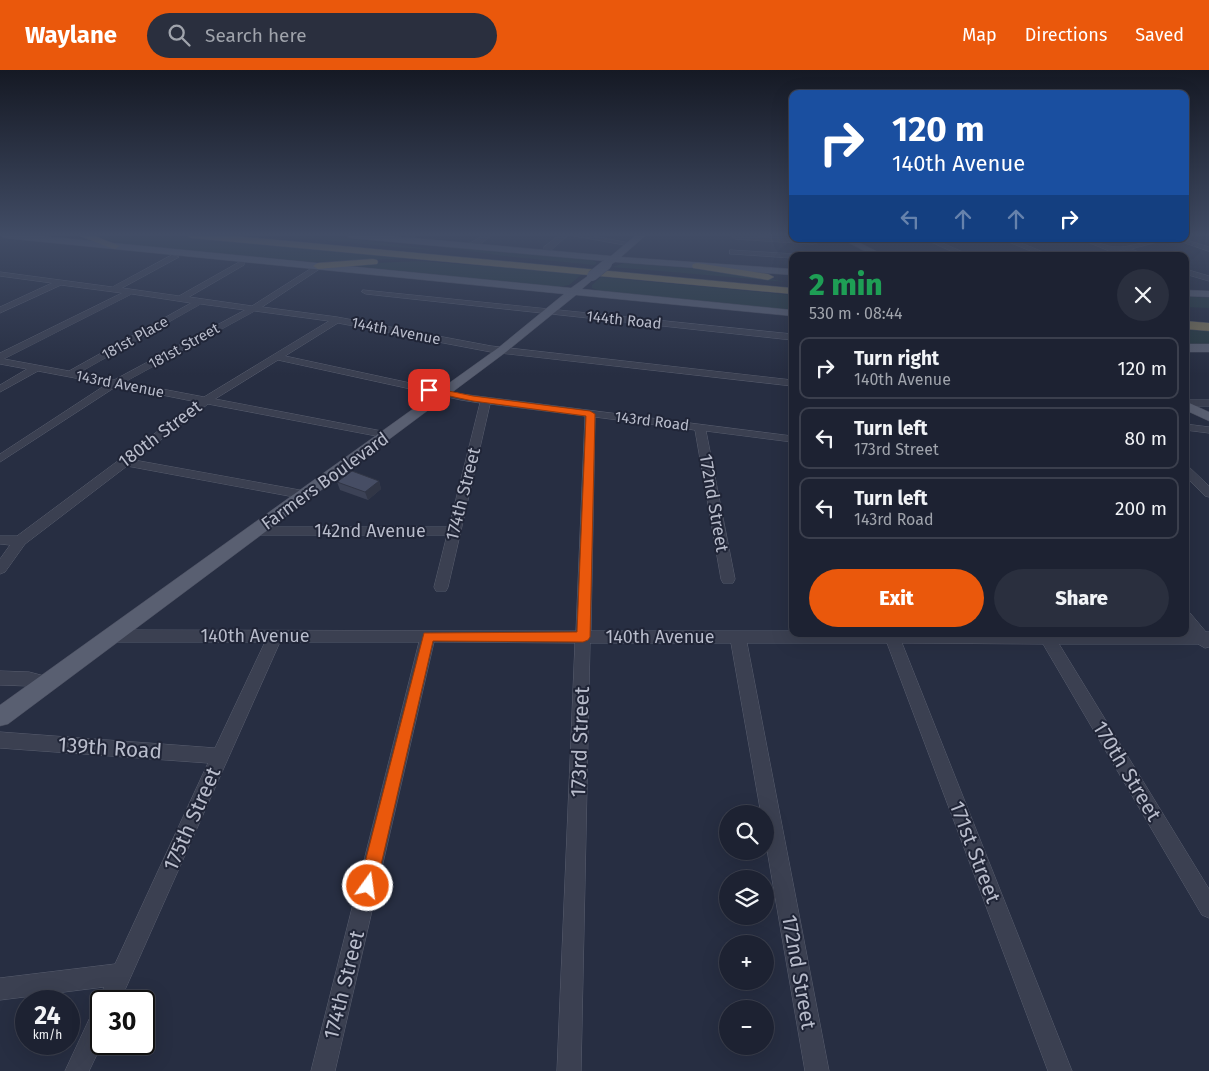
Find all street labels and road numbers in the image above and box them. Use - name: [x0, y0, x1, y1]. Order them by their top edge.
- street label: 144th Road: [586, 307, 662, 333]
- street label: 181st Place: [99, 312, 171, 364]
- street label: 144th Avenue: [350, 314, 442, 348]
- street label: 181st Street: [146, 319, 223, 373]
- street label: 143rd Avenue: [74, 367, 166, 401]
- street label: 180th Street: [114, 395, 206, 472]
- street label: 143rd Road: [614, 408, 690, 434]
- street label: Farmers Boulevard: [257, 427, 393, 535]
- street label: 174th Street: [441, 445, 485, 543]
- street label: 172nd Street: [695, 452, 734, 554]
- street label: 142nd Avenue: [314, 520, 426, 542]
- street label: 140th Avenue: [201, 625, 309, 647]
- street label: 140th Avenue: [606, 626, 714, 648]
- street label: 173rd Street: [565, 686, 595, 798]
- street label: 170th Street: [1087, 716, 1167, 826]
- street label: 139th Road: [57, 731, 163, 765]
- street label: 175th Street: [158, 763, 227, 875]
- street label: 171st Street: [944, 797, 1006, 907]
- street label: 172nd Street: [776, 913, 822, 1032]
- street label: 174th Street: [318, 928, 370, 1042]

